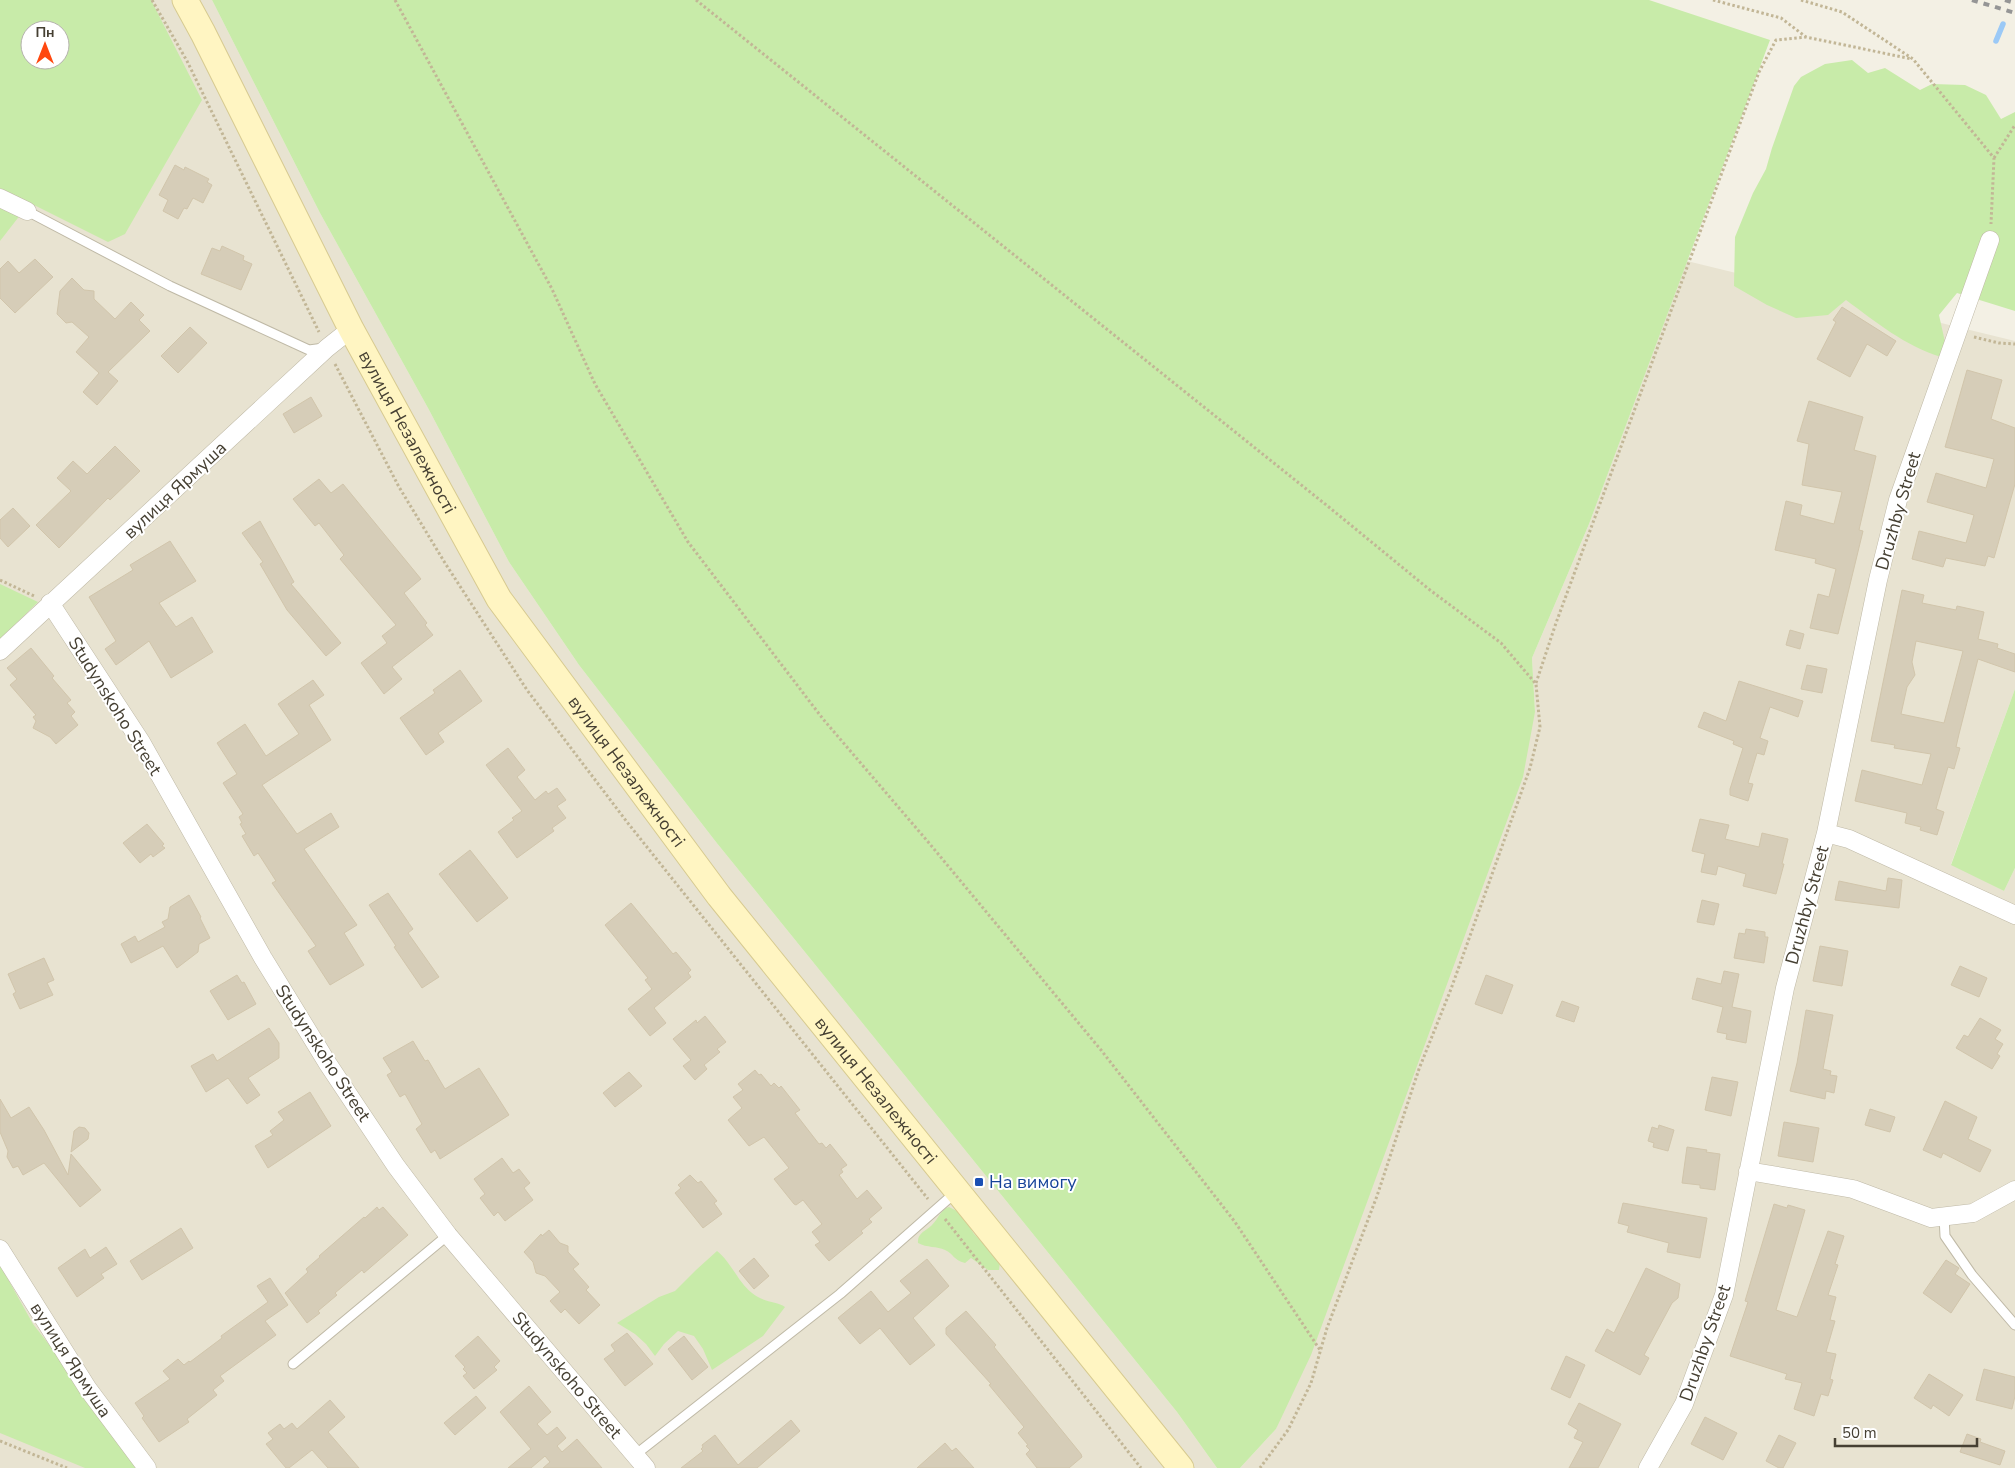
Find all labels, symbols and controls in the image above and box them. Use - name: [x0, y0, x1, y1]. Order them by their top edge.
- north arrow: [20, 20, 70, 70]
- text: Пн: [35, 23, 55, 42]
- street label: вулиця Незалежності: [353, 346, 462, 518]
- street label: вулиця Ярмуша: [118, 436, 232, 544]
- street label: Druzhby Street: [1870, 448, 1927, 573]
- street label: Studynskoho Street: [63, 632, 168, 780]
- street label: вулиця Незалежності: [563, 691, 691, 852]
- street label: Druzhby Street: [1780, 842, 1835, 967]
- street label: Studynskoho Street: [270, 980, 377, 1127]
- street label: вулиця Незалежності: [809, 1012, 943, 1169]
- place label: На вимогу: [989, 1170, 1077, 1194]
- marker: На вимогу: [973, 1176, 985, 1188]
- street label: Druzhby Street: [1674, 1281, 1736, 1404]
- street label: вулиця Ярмуша: [25, 1298, 117, 1422]
- street label: Studynskoho Street: [507, 1306, 628, 1444]
- scale bar: [1835, 1416, 1978, 1448]
- text: 50 m: [1842, 1423, 1877, 1443]

